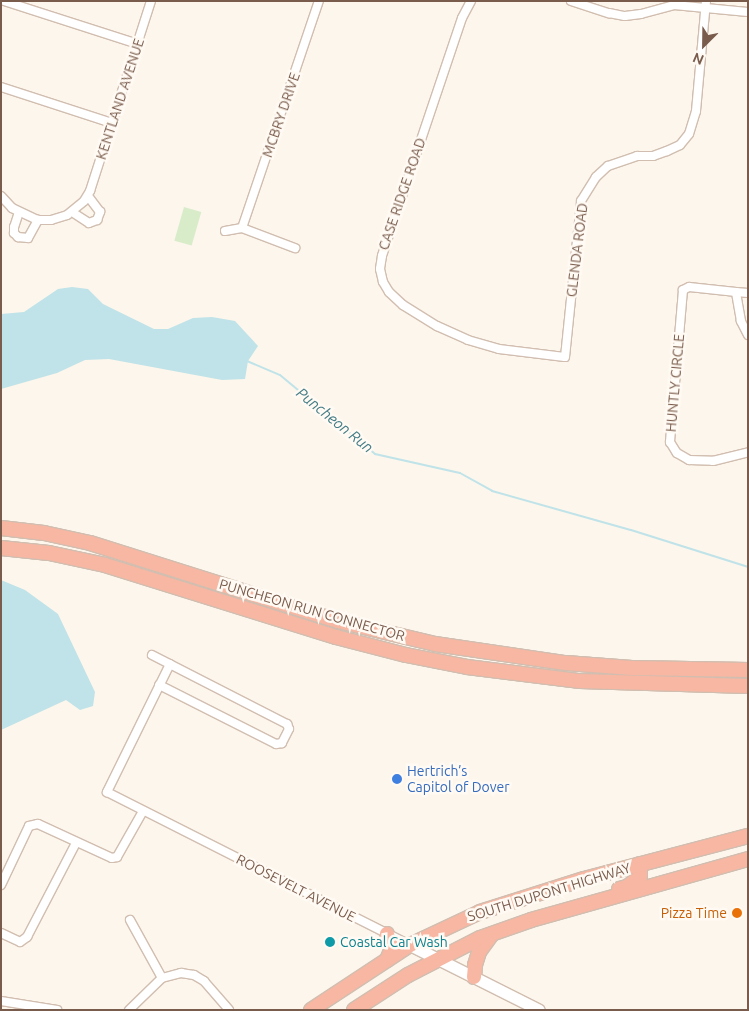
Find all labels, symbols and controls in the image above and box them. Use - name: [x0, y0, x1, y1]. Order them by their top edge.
- north arrow: [679, 20, 729, 70]
- street label: KENTLAND AVENUE: [92, 36, 148, 162]
- text: N: [690, 49, 706, 68]
- street label: MCBRY DRIVE: [259, 70, 303, 160]
- street label: CASE RIDGE ROAD: [375, 136, 429, 252]
- street label: GLENDA ROAD: [563, 202, 591, 298]
- street label: HUNTLY CIRCLE: [662, 333, 688, 433]
- water label: Puncheon Run: [293, 384, 377, 456]
- street label: PUNCHEON RUN CONNECTOR: [217, 575, 407, 645]
- place label: Hertrich’s Capitol of Dover: [407, 763, 510, 796]
- marker: Hertrich’s Capitol of Dover: [391, 773, 403, 785]
- street label: ROOSEVELT AVENUE: [234, 851, 358, 925]
- street label: SOUTH DUPONT HIGHWAY: [465, 859, 633, 925]
- place label: Pizza Time: [661, 905, 727, 921]
- marker: Pizza Time: [731, 907, 743, 919]
- place label: Coastal Car Wash: [340, 934, 448, 950]
- marker: Coastal Car Wash: [324, 936, 336, 948]

